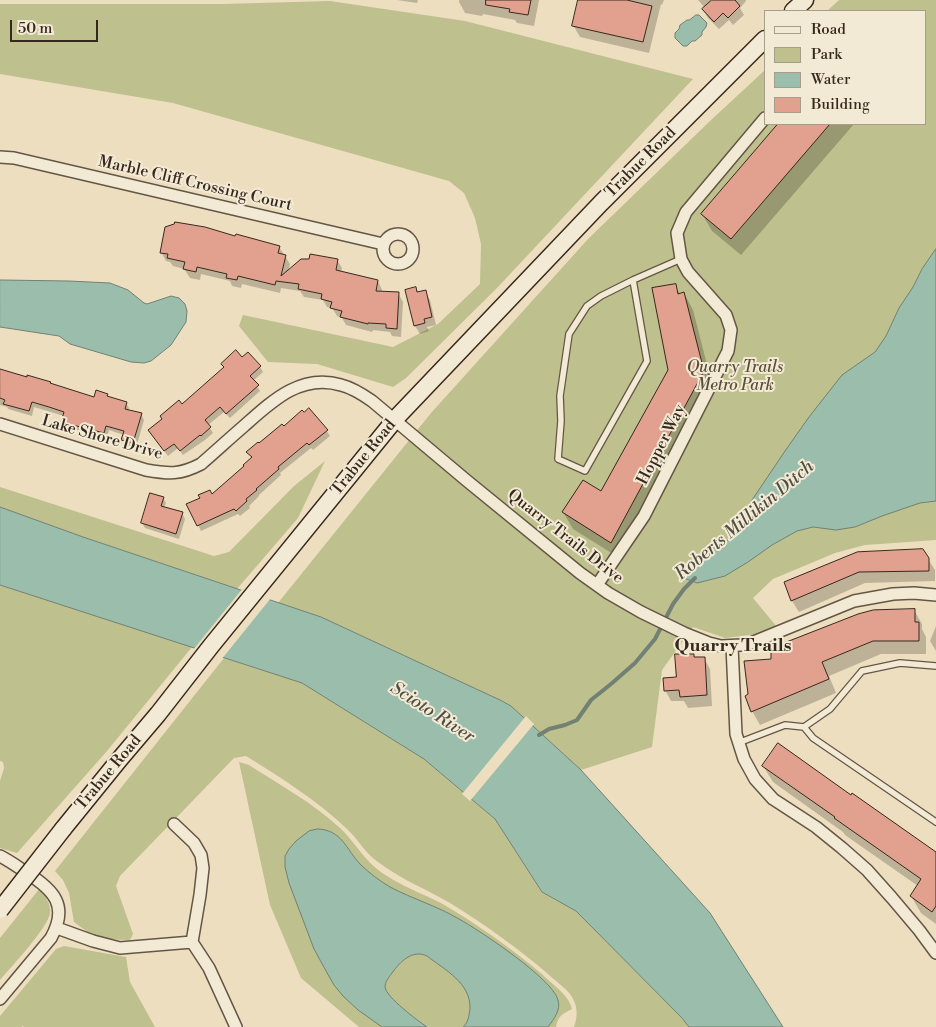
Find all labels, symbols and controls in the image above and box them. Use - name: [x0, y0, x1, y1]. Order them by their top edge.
- scale bar: [12, 10, 100, 42]
- legend: [764, 10, 926, 125]
- text: 50 m: [18, 19, 52, 38]
- text: Road: [811, 20, 846, 39]
- text: Park: [811, 45, 842, 64]
- text: Water: [811, 70, 850, 89]
- text: Building: [811, 95, 870, 114]
- street label: Trabue Road: [602, 124, 680, 202]
- street label: Marble Cliff Crossing Court: [96, 152, 294, 216]
- park label: Quarry Trails Metro Park: [687, 358, 783, 396]
- street label: Hopper Way: [634, 402, 690, 488]
- street label: Lake Shore Drive: [39, 412, 165, 464]
- street label: Trabue Road: [328, 416, 400, 500]
- water label: Roberts Millikin Ditch: [671, 457, 819, 585]
- street label: Quarry Trails Drive: [503, 486, 627, 588]
- district label: Quarry Trails: [675, 636, 791, 658]
- water label: Scioto River: [386, 678, 478, 748]
- street label: Trabue Road: [72, 731, 146, 815]

